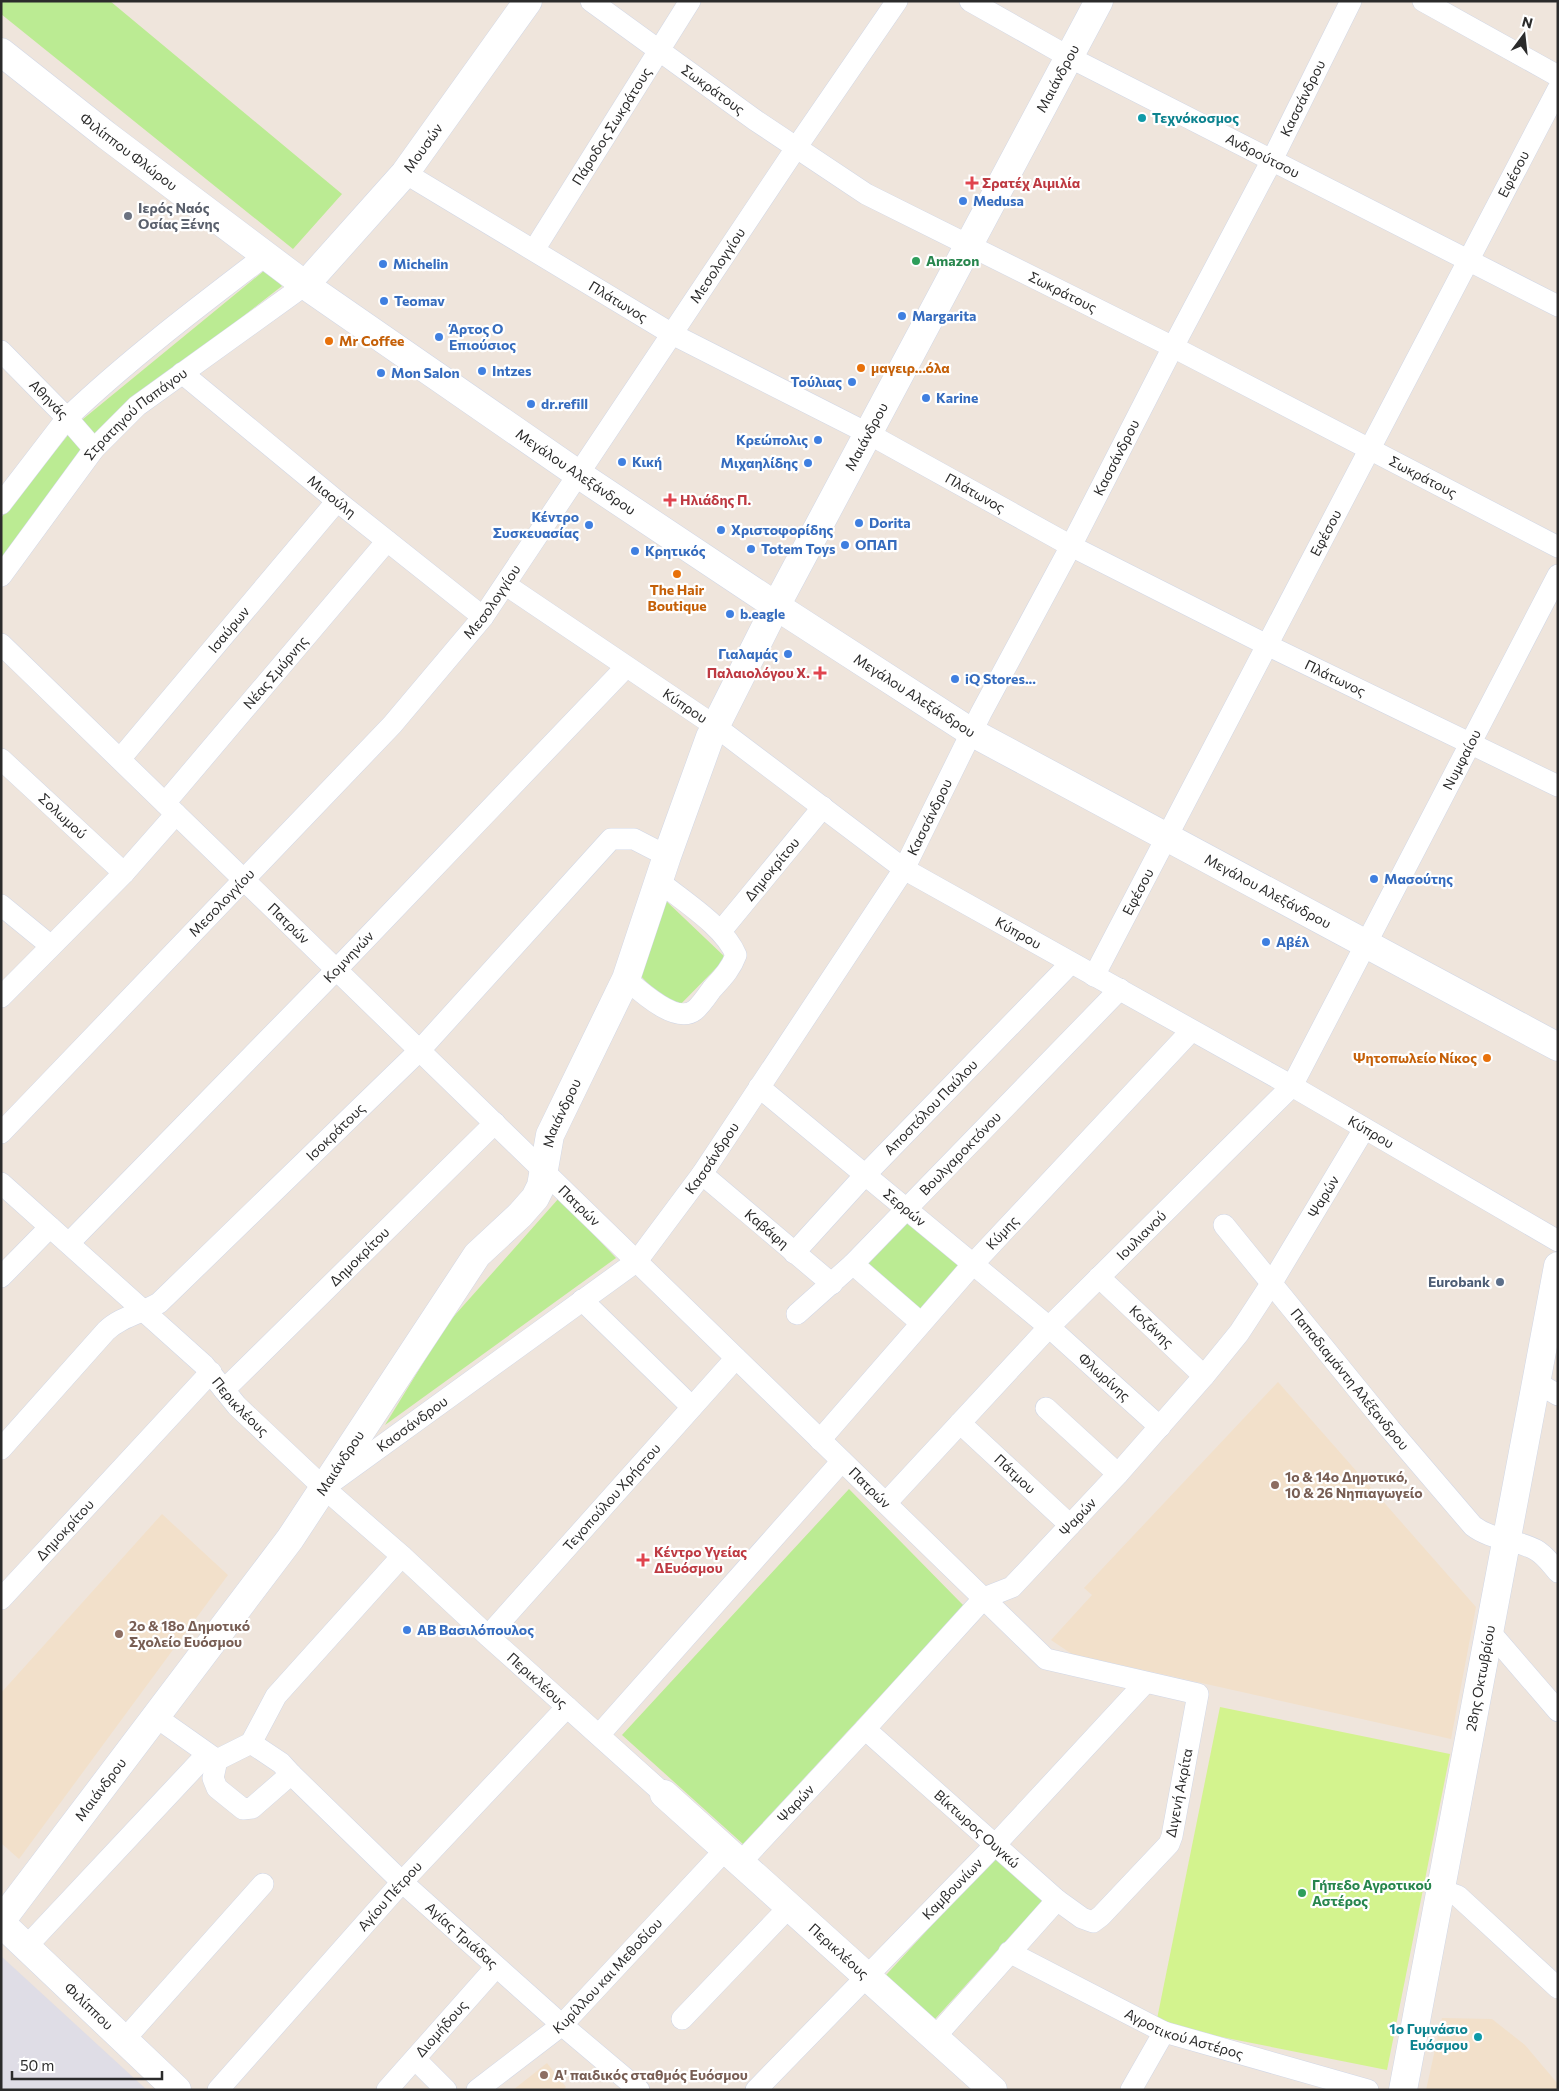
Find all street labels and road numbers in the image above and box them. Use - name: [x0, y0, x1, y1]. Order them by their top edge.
- street label: Μαιάνδρου: [1032, 41, 1082, 115]
- street label: Κασσάνδρου: [1276, 57, 1328, 139]
- street label: Σωκράτους: [679, 61, 748, 118]
- street label: Πάροδος Σωκράτους: [568, 64, 654, 188]
- street label: Φιλίππου Φλώρου: [77, 109, 181, 194]
- street label: Μουσών: [399, 120, 446, 175]
- street label: Ανδρούτσου: [1223, 129, 1303, 181]
- street label: Εφέσου: [1494, 147, 1532, 200]
- street label: Μεσολογγίου: [686, 224, 749, 306]
- street label: Σωκράτους: [1026, 268, 1100, 316]
- street label: Πλάτωνος: [586, 277, 651, 325]
- street label: Στρατηγού Παπάγου: [80, 364, 190, 463]
- street label: Αθηνάς: [26, 376, 72, 422]
- street label: Μαιάνδρου: [841, 399, 891, 473]
- street label: Κασσάνδρου: [1089, 416, 1142, 498]
- street label: Μεγάλου Αλεξάνδρου: [513, 425, 639, 518]
- street label: Σωκράτους: [1387, 452, 1460, 501]
- street label: Πλάτωνος: [942, 469, 1008, 516]
- street label: Μιαούλη: [304, 471, 360, 521]
- street label: Εφέσου: [1306, 506, 1345, 559]
- street label: Μεσολογγίου: [459, 561, 524, 642]
- street label: Ισαύρων: [204, 603, 253, 656]
- street label: Νέας Σμύρνης: [239, 632, 311, 712]
- street label: Μεγάλου Αλεξάνδρου: [851, 650, 979, 741]
- street label: Πλάτωνος: [1302, 656, 1369, 700]
- street label: Κύπρου: [660, 684, 711, 727]
- street label: Νυμφαίου: [1439, 726, 1484, 793]
- street label: Κασσάνδρου: [903, 776, 955, 858]
- street label: Σολωμού: [35, 789, 91, 842]
- street label: Δημοκρίτου: [740, 834, 803, 904]
- street label: Μεγάλου Αλεξάνδρου: [1202, 850, 1334, 932]
- street label: Μεσολογγίου: [185, 865, 258, 940]
- street label: Εφέσου: [1118, 865, 1157, 918]
- street label: Πατρών: [265, 899, 313, 947]
- street label: Κύπρου: [992, 913, 1045, 952]
- street label: Κομνηνών: [320, 927, 377, 986]
- street label: Αποστόλου Παύλου: [880, 1055, 981, 1158]
- street label: Μαιάνδρου: [539, 1076, 584, 1149]
- street label: Ισοκράτους: [302, 1099, 368, 1164]
- street label: Βουλγαροκτόνου: [916, 1108, 1004, 1199]
- street label: Κύπρου: [1345, 1112, 1397, 1152]
- street label: Κασσάνδρου: [681, 1119, 742, 1197]
- street label: Ψαρών: [1304, 1172, 1342, 1221]
- street label: Πατρών: [555, 1181, 604, 1229]
- street label: Σερρών: [880, 1185, 930, 1230]
- street label: Καβάφη: [742, 1205, 793, 1252]
- street label: Ιουλιανού: [1113, 1207, 1170, 1263]
- street label: Κύμης: [982, 1212, 1022, 1253]
- street label: Δημοκρίτου: [326, 1223, 393, 1289]
- street label: Κοζάνης: [1126, 1301, 1177, 1351]
- street label: Παπαδιαμάντη Αλέξανδρου: [1287, 1305, 1413, 1453]
- street label: Φλωρίνης: [1075, 1349, 1134, 1404]
- street label: Περικλέους: [209, 1373, 273, 1439]
- street label: Κασσάνδρου: [373, 1392, 451, 1455]
- street label: Μαιάνδρου: [312, 1427, 367, 1499]
- street label: Τεγοπούλου Χρήστου: [559, 1439, 664, 1554]
- street label: Πάτμου: [991, 1450, 1040, 1497]
- street label: Πατρών: [846, 1463, 894, 1511]
- street label: Ψαρών: [1055, 1494, 1099, 1539]
- street label: Δημοκρίτου: [32, 1495, 97, 1564]
- street label: 28ης Οκτωβρίου: [1462, 1624, 1498, 1733]
- street label: Περικλέους: [504, 1648, 571, 1711]
- street label: Διγενή Ακρίτα: [1162, 1747, 1195, 1839]
- street label: Μαιάνδρου: [71, 1754, 130, 1824]
- street label: Ψαρών: [773, 1780, 817, 1826]
- street label: Βίκτωρος Ουγκώ: [931, 1786, 1024, 1871]
- street label: Καμβουνίων: [918, 1854, 986, 1923]
- street label: Αγίου Πέτρου: [354, 1857, 425, 1934]
- street label: Αγίας Τριάδας: [422, 1898, 502, 1972]
- street label: Κυρίλλου και Μεθοδίου: [549, 1914, 666, 2037]
- street label: Περικλέους: [805, 1919, 873, 1982]
- street label: Φιλίππου: [61, 1979, 117, 2033]
- street label: Διομήδους: [411, 1996, 471, 2060]
- street label: Αγροτικού Αστέρος: [1122, 2004, 1246, 2062]

